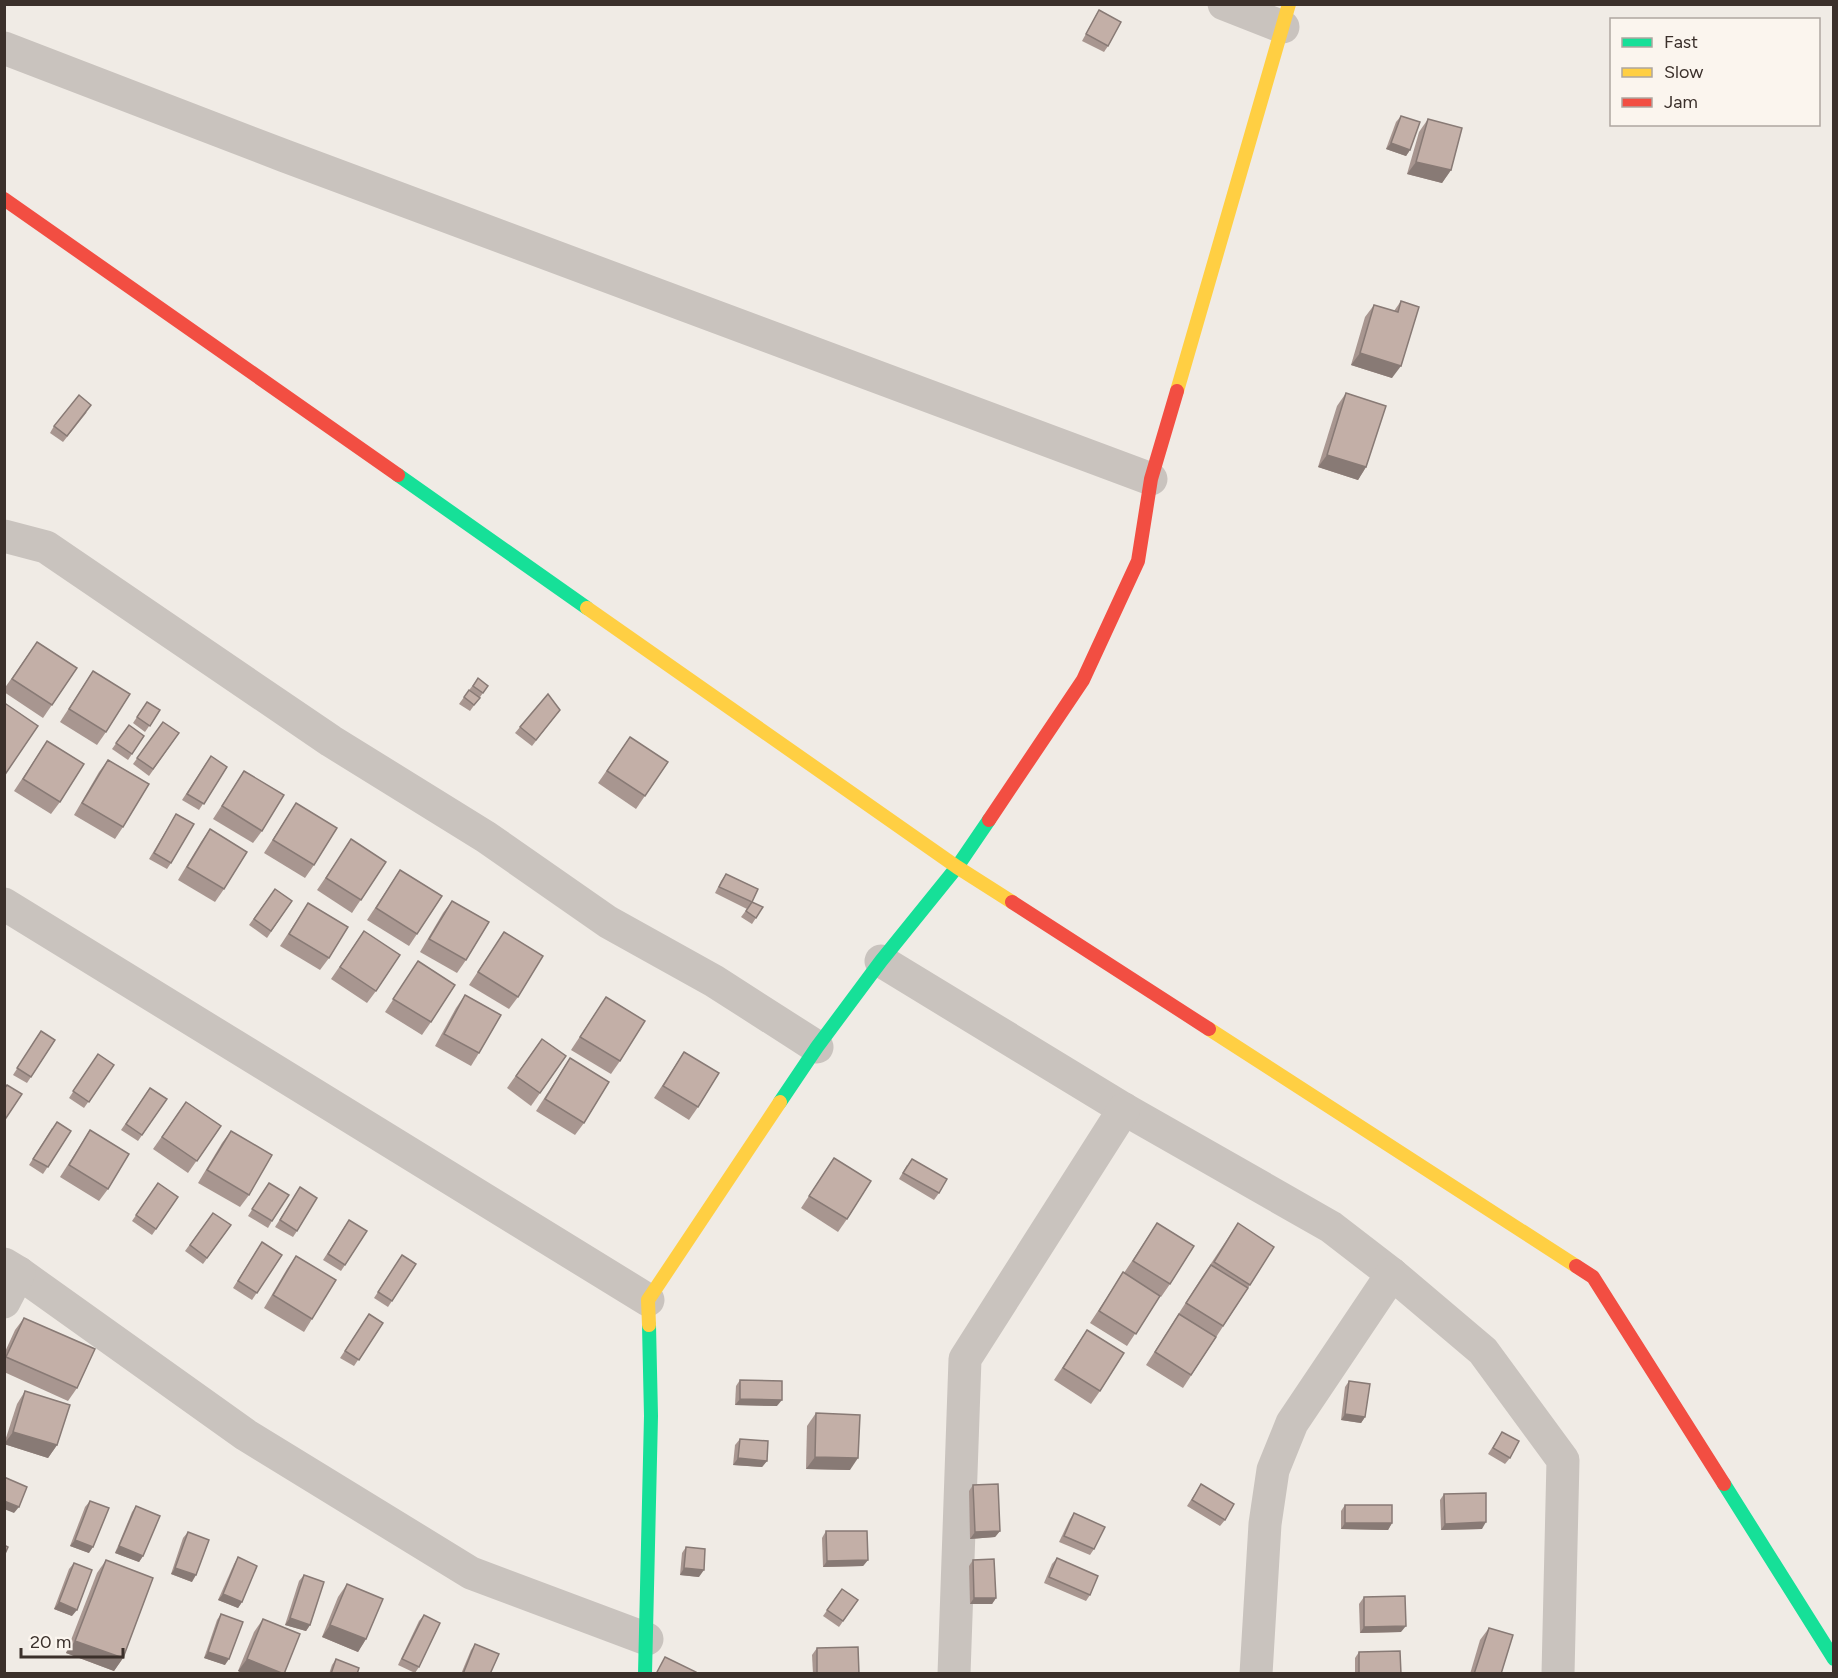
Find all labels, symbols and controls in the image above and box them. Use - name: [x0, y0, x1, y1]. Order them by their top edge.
- legend: [1610, 18, 1820, 126]
- text: Fast: [1664, 31, 1698, 53]
- text: Slow: [1664, 61, 1703, 83]
- text: Jam: [1664, 91, 1698, 113]
- scale bar: [21, 1621, 123, 1659]
- text: 20 m: [30, 1631, 71, 1653]

